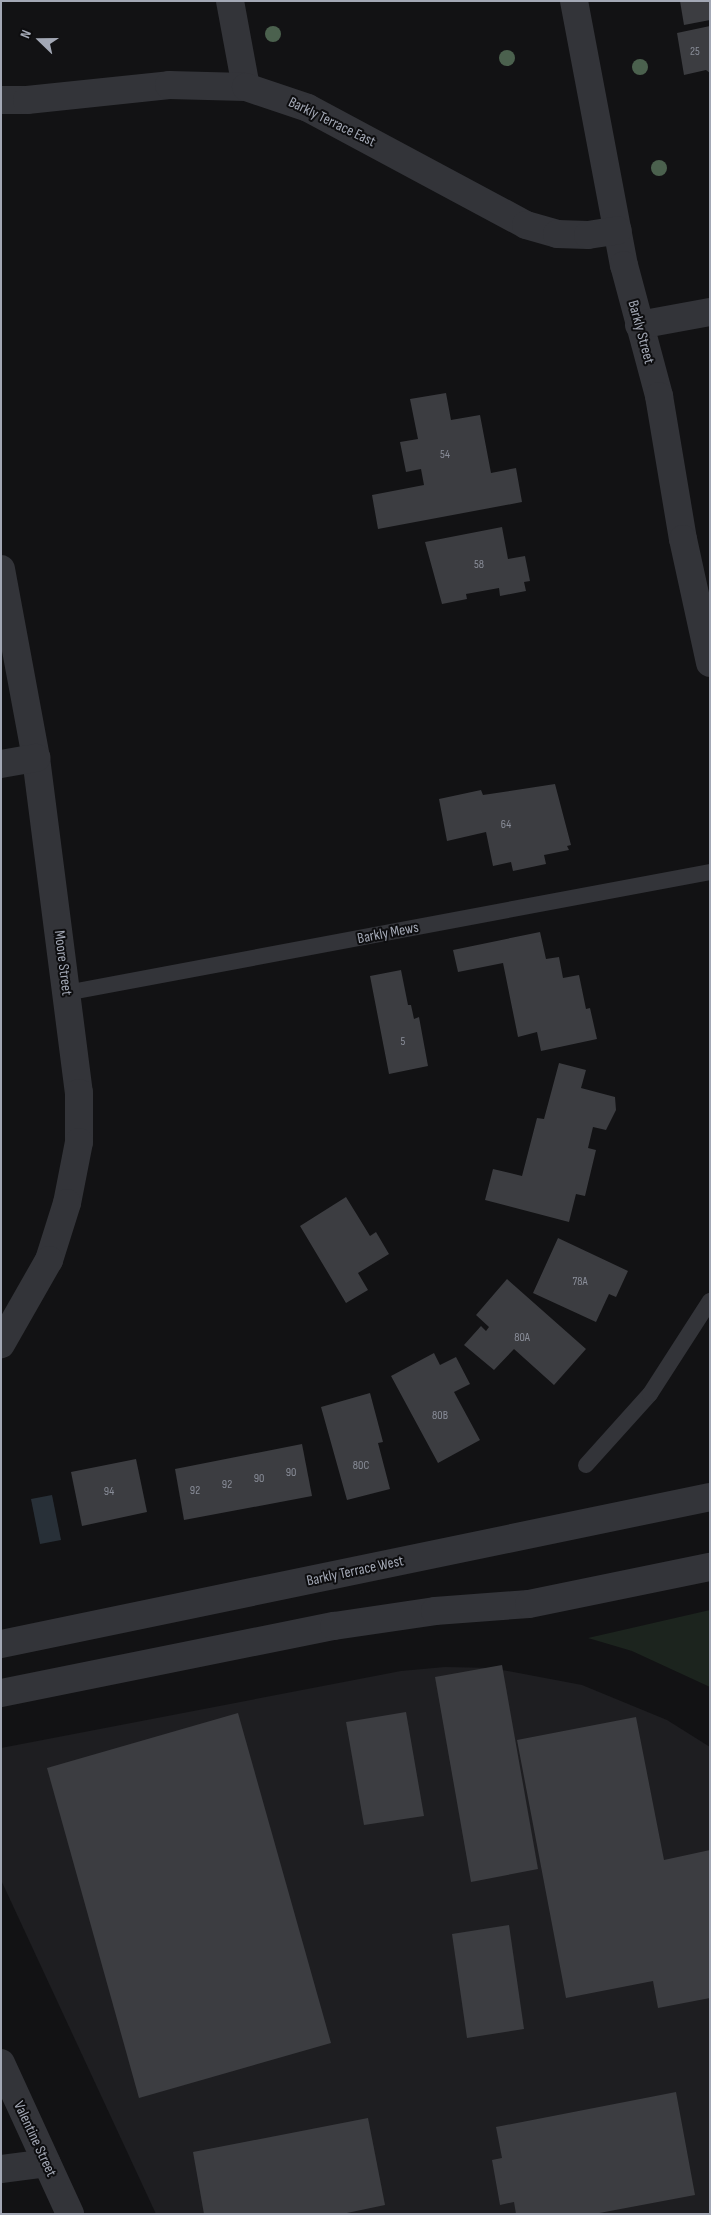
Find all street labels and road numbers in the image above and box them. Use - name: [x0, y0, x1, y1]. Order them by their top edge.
- street label: Barkly Terrace East: [285, 93, 379, 151]
- street label: Barkly Street: [624, 298, 658, 366]
- street label: Barkly Mews: [356, 918, 420, 948]
- street label: Moore Street: [50, 929, 76, 997]
- street label: Barkly Terrace West: [305, 1552, 405, 1590]
- street label: Valentine Street: [10, 2098, 60, 2180]

